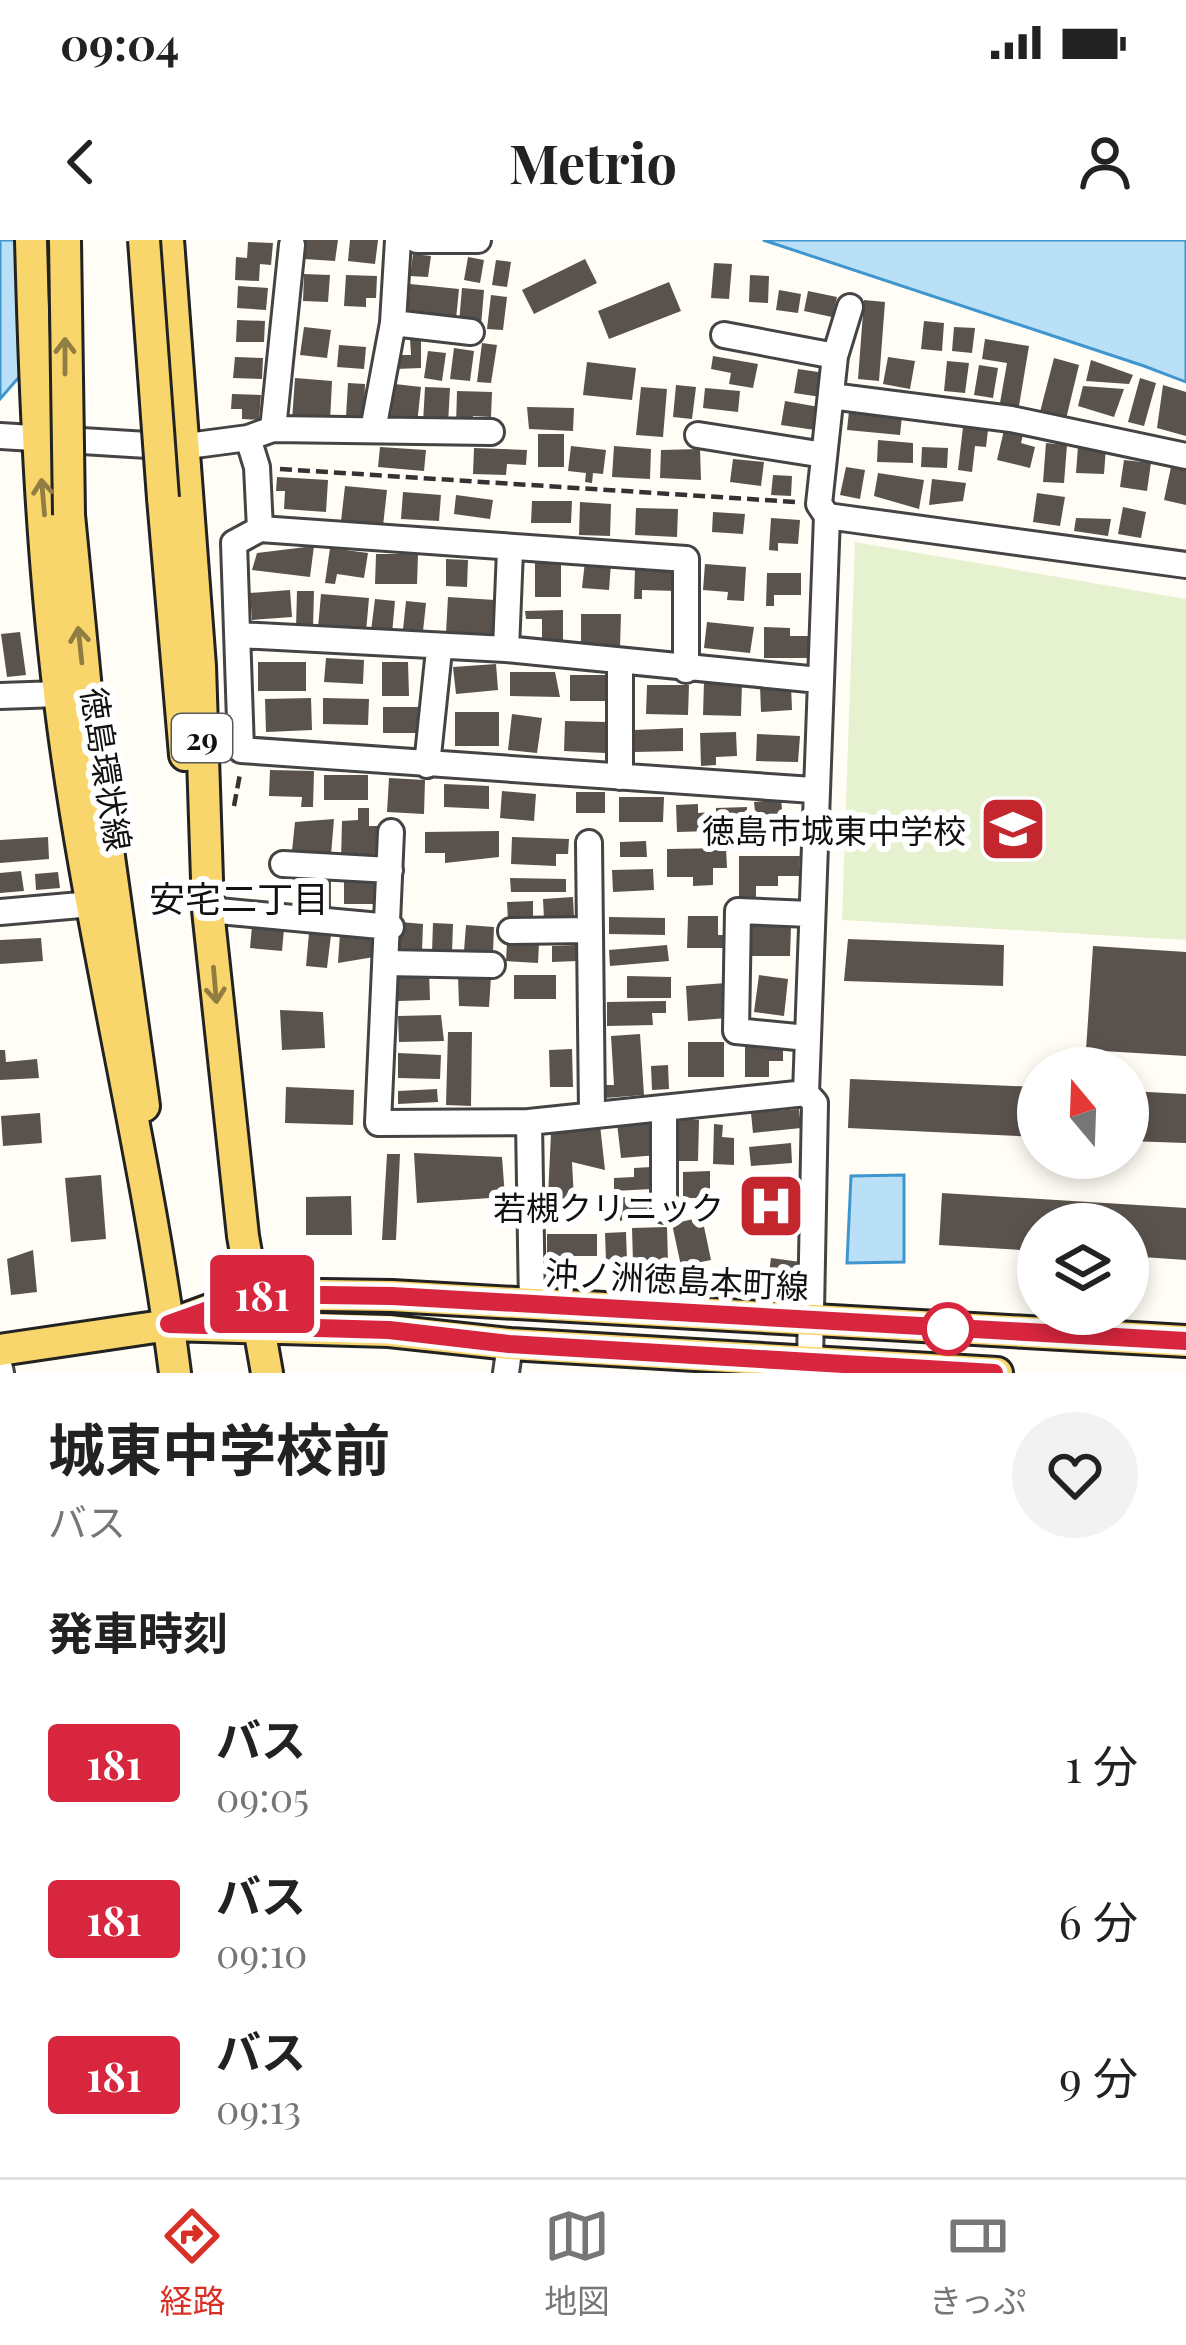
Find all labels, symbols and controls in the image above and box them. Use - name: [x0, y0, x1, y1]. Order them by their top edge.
- text: 09:04: [60, 12, 179, 72]
- text: Metrio: [509, 126, 677, 198]
- icon: back: [48, 129, 114, 195]
- icon: person: [1072, 129, 1138, 195]
- one-way arrow: [54, 337, 76, 376]
- one-way arrow: [31, 478, 54, 517]
- one-way arrow: [69, 626, 91, 665]
- street label: 徳島環状線: [73, 684, 143, 854]
- road number: 29: [172, 714, 232, 762]
- school or university icon: 徳島市城東中学校: [978, 794, 1048, 864]
- place label: 徳島市城東中学校: [702, 807, 966, 851]
- district label: 安宅二丁目: [149, 873, 329, 921]
- one-way arrow: [204, 965, 227, 1004]
- north arrow: [1017, 1047, 1149, 1179]
- map controls: [1017, 1047, 1149, 1335]
- hospital icon: 若槻クリニック: [736, 1171, 806, 1241]
- place label: 若槻クリニック: [493, 1184, 724, 1228]
- button: layers: [1017, 1203, 1149, 1335]
- street label: 沖ノ洲徳島本町線: [544, 1249, 810, 1307]
- line badge: 181: [193, 1255, 331, 1333]
- text: 181: [234, 1266, 290, 1322]
- unlabelled marker: [923, 1304, 973, 1354]
- text: 城東中学校前: [48, 1409, 390, 1485]
- button: heart: [1012, 1412, 1138, 1538]
- text: バス: [48, 1495, 126, 1547]
- text: 発車時刻: [48, 1601, 228, 1661]
- text: バス: [216, 1708, 306, 1768]
- text: 1 分: [1065, 1734, 1138, 1794]
- text: 181: [86, 1735, 142, 1791]
- text: 09:05: [216, 1770, 309, 1822]
- text: バス: [216, 1864, 306, 1924]
- text: 6 分: [1059, 1890, 1138, 1950]
- text: 181: [86, 1891, 142, 1947]
- text: 09:10: [216, 1926, 307, 1978]
- text: バス: [216, 2020, 306, 2080]
- text: 9 分: [1059, 2046, 1138, 2106]
- text: 181: [86, 2047, 142, 2103]
- text: 09:13: [216, 2082, 301, 2134]
- tab: 経路: [159, 2203, 225, 2323]
- tab: 地図: [544, 2203, 610, 2323]
- tab: きっぷ: [929, 2203, 1027, 2323]

